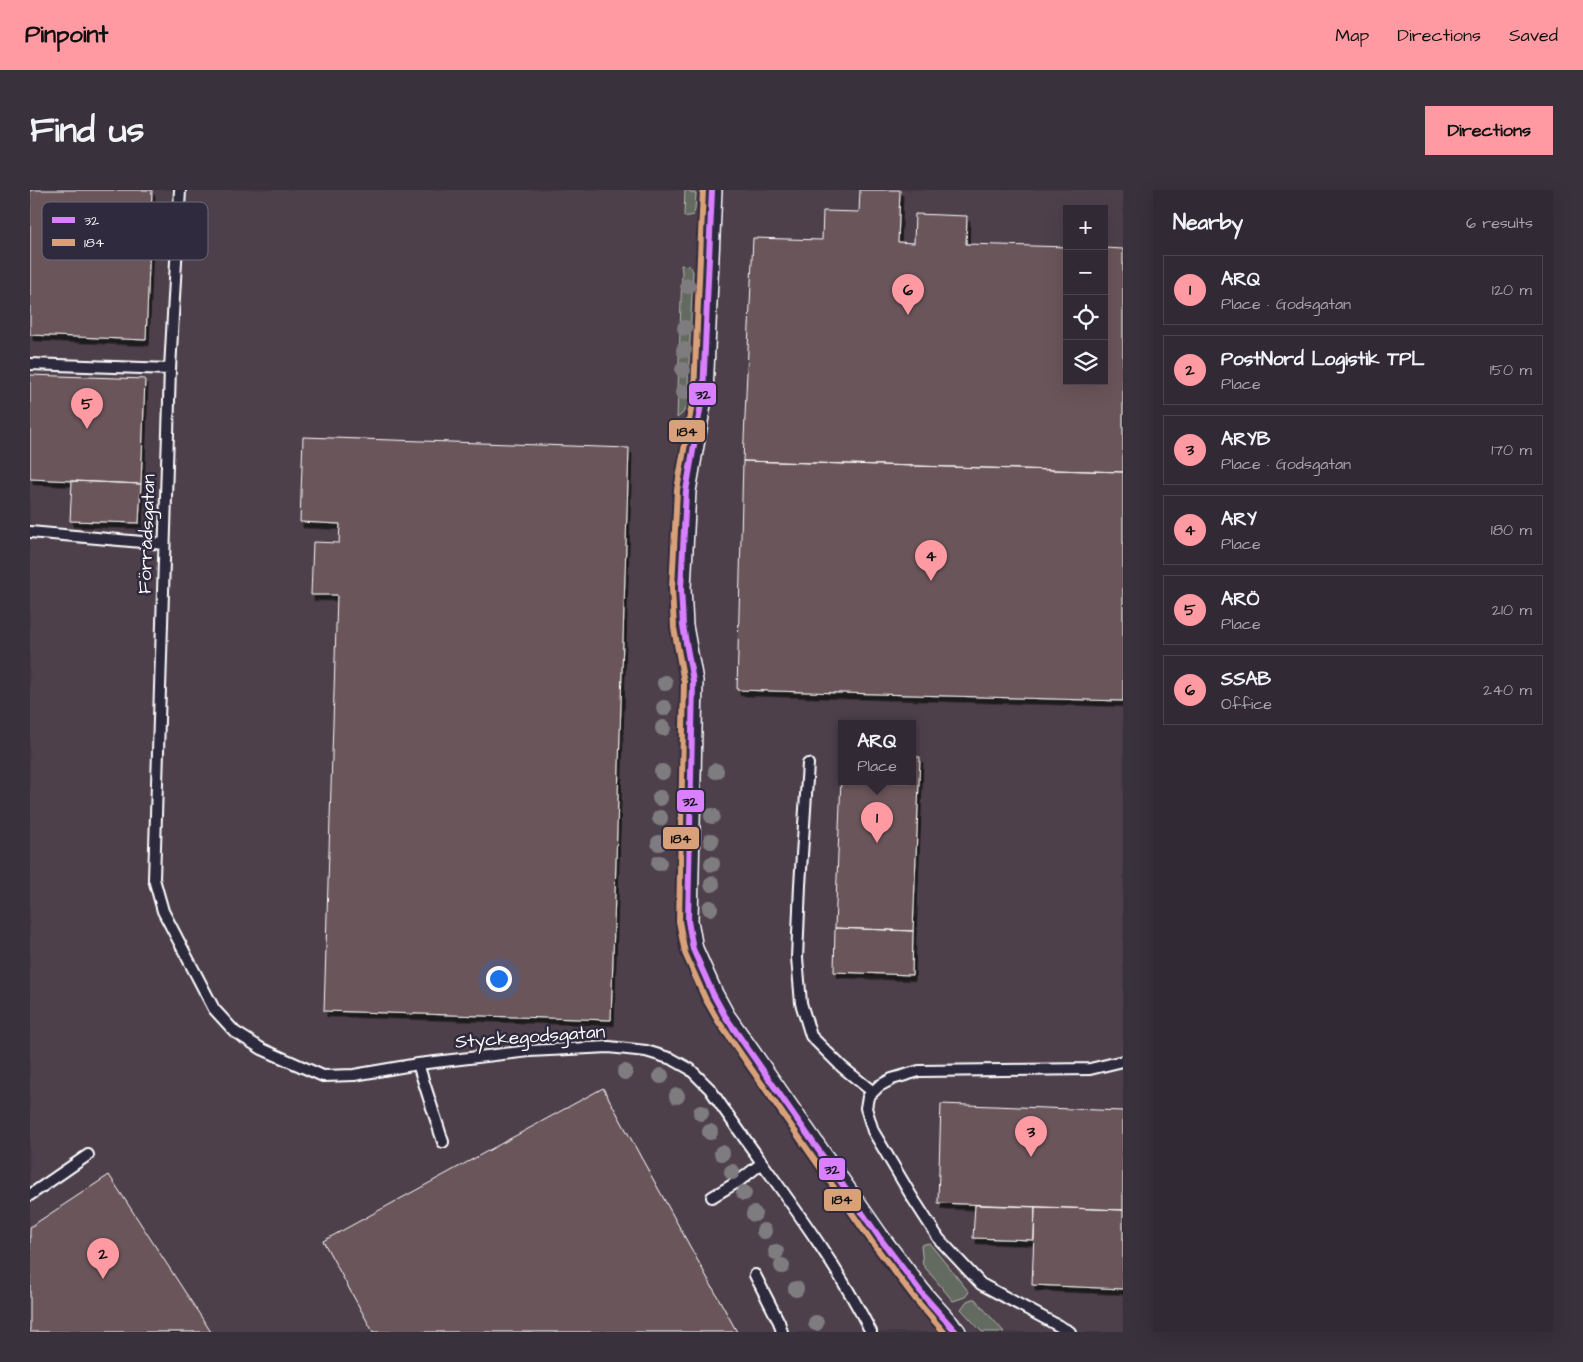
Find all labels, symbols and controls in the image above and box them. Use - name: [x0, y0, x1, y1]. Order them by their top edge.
- text: Pinpoint: [25, 18, 108, 52]
- text: Map: [1335, 23, 1369, 48]
- text: Directions: [1397, 23, 1481, 48]
- text: Saved: [1509, 23, 1558, 48]
- text: Find us: [30, 106, 144, 155]
- button: Directions: [1425, 106, 1553, 155]
- legend: [42, 202, 208, 260]
- map controls: [1063, 205, 1108, 385]
- button: +: [1063, 205, 1108, 250]
- text: Nearby: [1173, 208, 1243, 237]
- text: 32: [84, 211, 99, 231]
- text: 6 results: [1466, 212, 1533, 234]
- text: 184: [84, 233, 105, 253]
- button: −: [1063, 250, 1108, 295]
- text: ARQ: [1221, 266, 1260, 293]
- pin: 6: [892, 274, 924, 315]
- text: 1: [1189, 279, 1191, 301]
- text: 120 m: [1492, 279, 1532, 301]
- text: Place · Godsgatan: [1221, 293, 1351, 315]
- button: locate: [1063, 295, 1108, 340]
- button: layers: [1063, 340, 1108, 385]
- text: PostNord Logistik TPL: [1221, 346, 1424, 373]
- text: 2: [1185, 359, 1195, 381]
- text: 150 m: [1490, 359, 1532, 381]
- text: Place: [1221, 373, 1261, 395]
- line badge: 32: [688, 382, 717, 406]
- text: 32: [694, 385, 712, 405]
- pin: 5: [71, 388, 103, 429]
- line badge: 184: [668, 419, 706, 443]
- text: 184: [677, 422, 698, 442]
- text: ARYB: [1221, 426, 1270, 453]
- text: 3: [1186, 439, 1194, 461]
- text: 170 m: [1491, 439, 1532, 461]
- text: Place · Godsgatan: [1221, 453, 1351, 475]
- street label: Förrådsgatan: [131, 474, 164, 595]
- text: ARY: [1221, 506, 1257, 533]
- text: 4: [1185, 519, 1195, 541]
- text: 180 m: [1491, 519, 1532, 541]
- text: Place: [1221, 533, 1261, 555]
- pin: 4: [915, 540, 947, 581]
- text: ARÖ: [1221, 586, 1259, 613]
- text: 5: [1184, 599, 1196, 621]
- text: 210 m: [1492, 599, 1532, 621]
- text: Place: [1221, 613, 1261, 635]
- text: SSAB: [1221, 666, 1271, 693]
- text: 6: [1185, 679, 1195, 701]
- text: 240 m: [1483, 679, 1532, 701]
- text: Office: [1221, 693, 1272, 715]
- popup: [838, 720, 916, 785]
- text: ARQ: [857, 728, 896, 755]
- text: Place: [857, 755, 897, 777]
- line badge: 32: [676, 789, 705, 813]
- text: 32: [681, 792, 699, 812]
- pin: 1: [861, 802, 893, 843]
- line badge: 184: [662, 826, 700, 850]
- text: 184: [671, 829, 692, 849]
- your location: [486, 966, 512, 992]
- street label: Styckegodsgatan: [454, 1018, 606, 1057]
- pin: 3: [1015, 1116, 1047, 1157]
- line badge: 32: [818, 1157, 846, 1181]
- text: 32: [823, 1160, 841, 1180]
- line badge: 184: [823, 1188, 862, 1212]
- text: 184: [832, 1190, 853, 1210]
- pin: 2: [87, 1238, 119, 1279]

